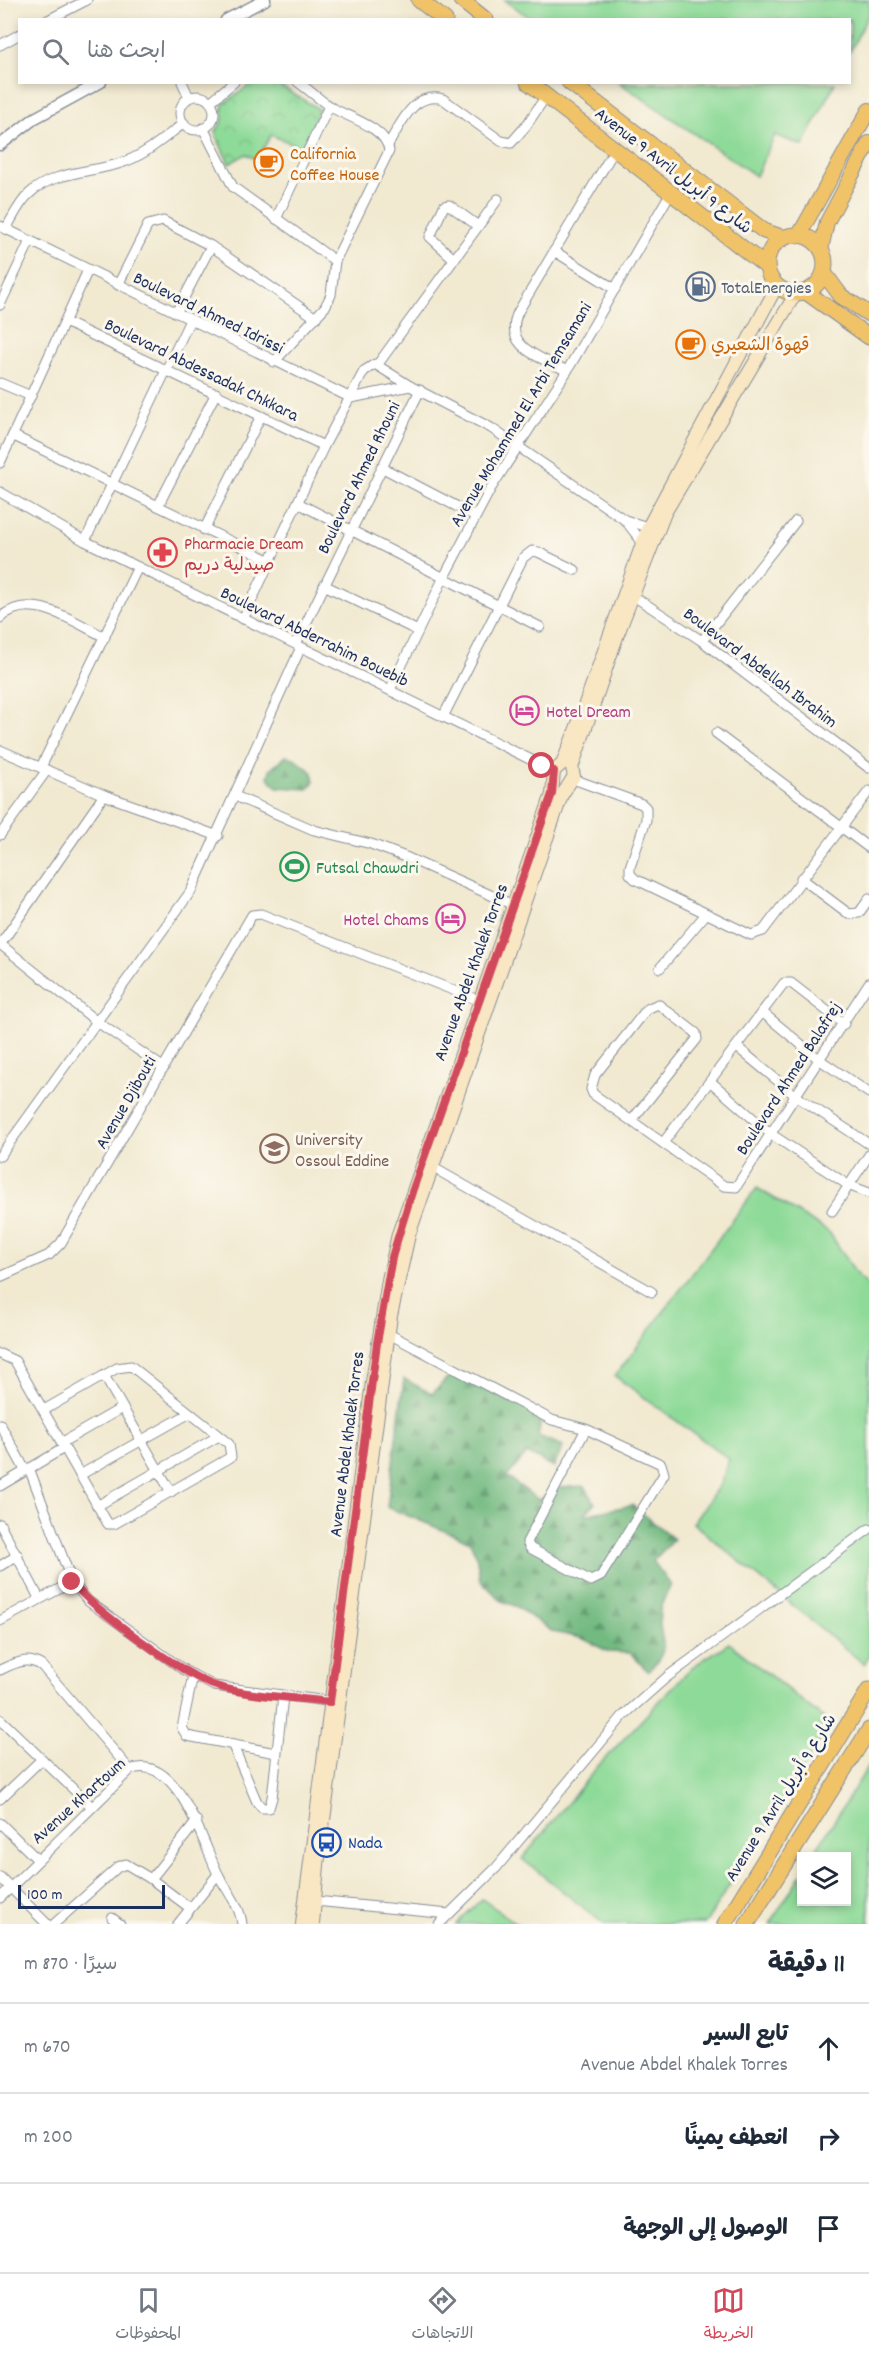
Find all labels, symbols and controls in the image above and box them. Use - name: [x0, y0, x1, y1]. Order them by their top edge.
- search box: [18, 18, 851, 84]
- icon: search: [39, 35, 72, 68]
- text: ابحث هنا: [87, 37, 166, 68]
- street label: Avenue 9 Avril شارع 9 أبريل: [589, 103, 756, 241]
- place label: California Coffee House: [290, 143, 380, 189]
- cafe icon: California Coffee House: [253, 147, 285, 179]
- street label: Boulevard Ahmed Idrissi: [128, 267, 288, 362]
- fuel station icon: TotalEnergies: [684, 271, 716, 303]
- place label: TotalEnergies: [721, 277, 812, 302]
- street label: Avenue Mohammed El Arbi Temsamani: [445, 298, 599, 532]
- street label: Boulevard Abdessadak Chkkara: [100, 313, 303, 429]
- cafe icon: قهوة الشعيري: [674, 328, 706, 360]
- place label: قهوة الشعيري: [711, 334, 810, 359]
- street label: Boulevard Ahmed Rhouni: [312, 398, 408, 559]
- place label: Pharmacie Dream صيدلية دريم: [184, 533, 304, 579]
- pharmacy icon: Pharmacie Dream صيدلية دريم: [147, 537, 179, 569]
- street label: Boulevard Abderrahim Bouebib: [216, 582, 412, 695]
- street label: Boulevard Abdellah Ibrahim: [677, 603, 842, 735]
- hotel icon: Hotel Dream: [509, 695, 541, 727]
- place label: Hotel Dream: [546, 701, 631, 726]
- route start: [528, 752, 554, 778]
- sports icon: Futsal Chawdri: [279, 851, 311, 883]
- place label: Futsal Chawdri: [316, 857, 418, 882]
- street label: Avenue Abdel Khalek Torres: [429, 881, 516, 1065]
- hotel icon: Hotel Chams: [434, 903, 466, 935]
- place label: Hotel Chams: [343, 909, 429, 934]
- street label: Boulevard Ahmed Balafrej: [731, 998, 849, 1161]
- street label: Avenue Djibouti: [90, 1052, 164, 1155]
- place label: University Ossoul Eddine: [295, 1129, 389, 1175]
- school or university icon: University Ossoul Eddine: [258, 1133, 290, 1165]
- street label: Avenue Abdel Khalek Torres: [325, 1350, 372, 1539]
- route end: [58, 1568, 84, 1594]
- street label: Avenue 9 Avril شارع 9 أبريل: [720, 1710, 844, 1887]
- street label: Avenue Khartoum: [27, 1752, 133, 1851]
- bus stop icon: Nada: [311, 1826, 343, 1858]
- place label: Nada: [348, 1832, 383, 1857]
- map controls: [797, 1852, 851, 1906]
- button: layers: [797, 1852, 851, 1906]
- scale bar: [18, 1882, 165, 1910]
- text: 100 m: [27, 1884, 63, 1907]
- text: 11 دقيقة: [768, 1947, 845, 1984]
- text: سيرًا · 870 m: [24, 1951, 117, 1979]
- text: تابع السير: [705, 2020, 788, 2051]
- icon: ahead: [812, 2032, 845, 2065]
- text: 670 m: [24, 2034, 71, 2062]
- text: Avenue Abdel Khalek Torres: [580, 2052, 788, 2080]
- icon: right: [812, 2122, 845, 2155]
- text: 200 m: [24, 2124, 73, 2152]
- text: انعطف يمينًا: [685, 2124, 788, 2155]
- icon: arrive: [812, 2212, 845, 2245]
- text: الوصول إلى الوجهة: [623, 2214, 788, 2245]
- tab: المحفوظات: [115, 2284, 181, 2347]
- tab: الاتجاهات: [412, 2284, 473, 2347]
- tab: الخريطة: [704, 2284, 754, 2347]

